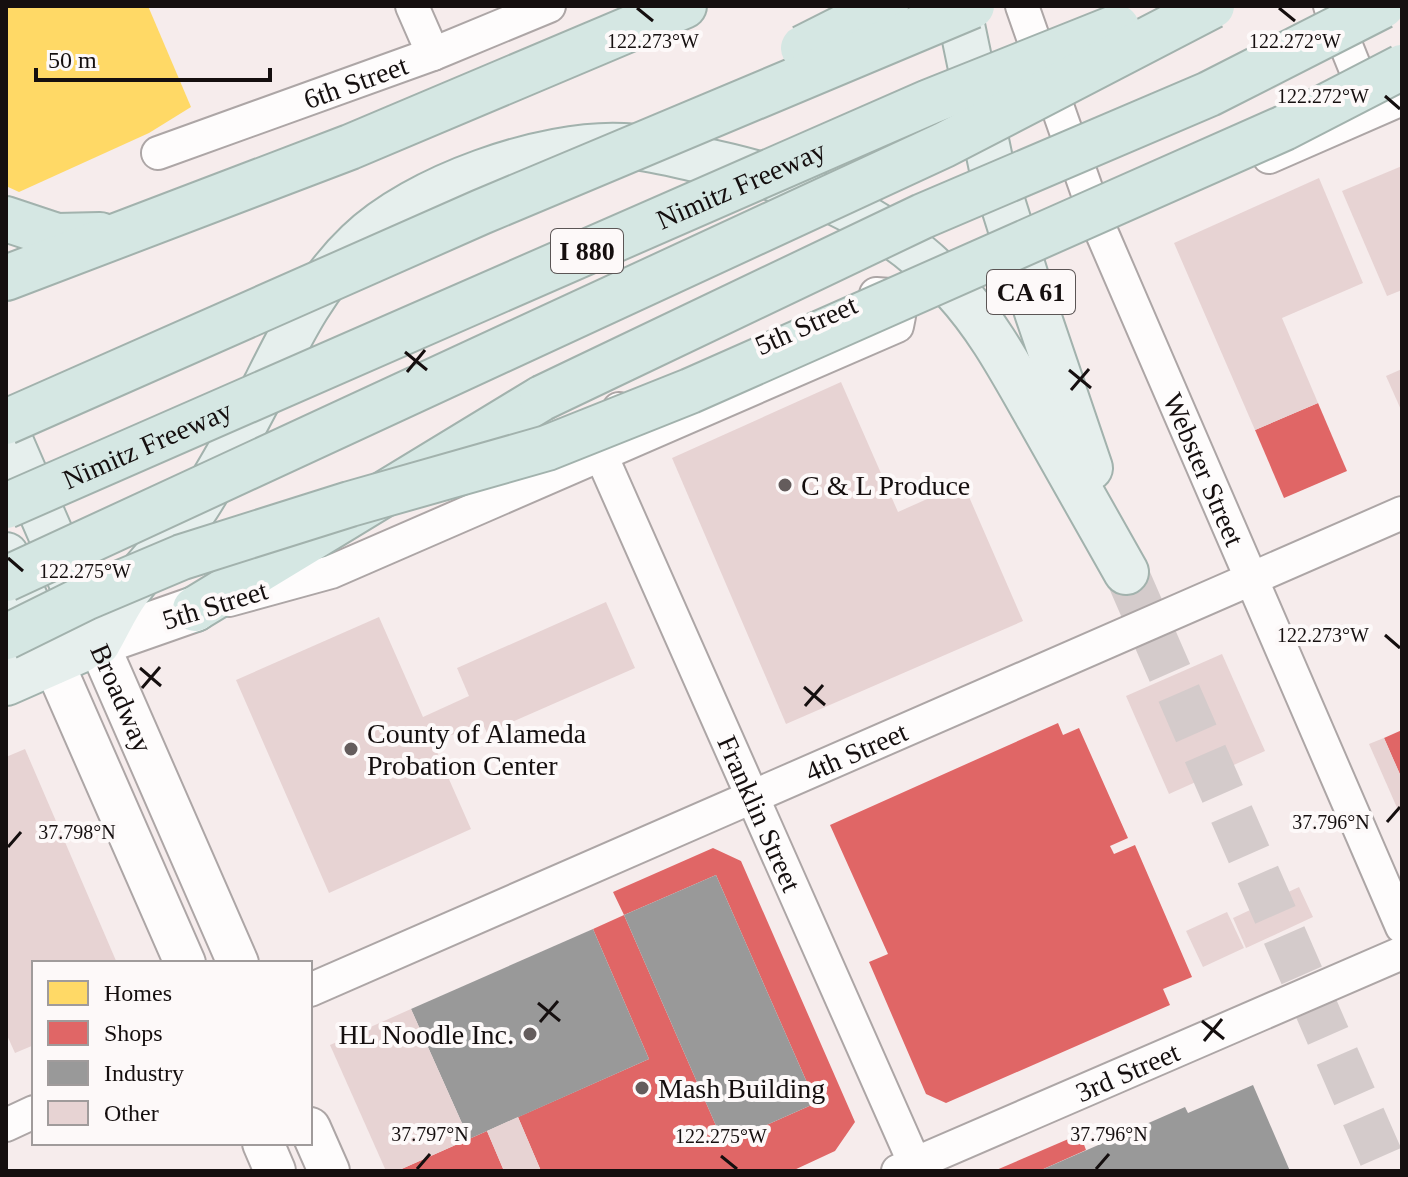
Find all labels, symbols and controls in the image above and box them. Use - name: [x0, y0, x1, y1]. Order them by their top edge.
- text: 122.273°W: [607, 30, 699, 52]
- text: 122.272°W: [1249, 30, 1341, 52]
- scale bar: [36, 32, 270, 82]
- text: 50 m: [48, 47, 97, 73]
- street label: 6th Street: [299, 49, 412, 115]
- text: 122.272°W: [1277, 85, 1369, 107]
- street label: Nimitz Freeway: [651, 134, 830, 235]
- road number: I 880: [551, 229, 623, 273]
- road number: CA 61: [987, 270, 1075, 314]
- street label: 5th Street: [750, 289, 862, 361]
- street label: Webster Street: [1157, 388, 1251, 551]
- street label: Nimitz Freeway: [58, 394, 236, 495]
- place label: C & L Produce: [801, 470, 970, 501]
- marker: C & L Produce: [776, 476, 794, 494]
- text: 122.275°W: [39, 560, 131, 582]
- street label: 5th Street: [159, 574, 271, 636]
- text: 122.273°W: [1277, 624, 1369, 646]
- street label: Broadway: [85, 639, 159, 757]
- street label: 4th Street: [800, 715, 912, 787]
- place label: County of Alameda Probation Center: [367, 718, 587, 781]
- street label: Franklin Street: [712, 731, 808, 896]
- marker: County of Alameda Probation Center: [342, 740, 360, 758]
- text: 37.796°N: [1292, 811, 1370, 833]
- text: 37.798°N: [38, 821, 116, 843]
- legend: [32, 961, 312, 1145]
- text: Homes: [104, 980, 172, 1006]
- place label: HL Noodle Inc.: [339, 1019, 514, 1050]
- text: Shops: [104, 1020, 163, 1046]
- marker: HL Noodle Inc.: [521, 1025, 539, 1043]
- street label: 3rd Street: [1071, 1036, 1184, 1108]
- text: Industry: [104, 1060, 184, 1086]
- place label: Mash Building: [658, 1073, 825, 1104]
- marker: Mash Building: [633, 1079, 651, 1097]
- text: Other: [104, 1100, 159, 1126]
- text: 37.797°N: [391, 1123, 469, 1145]
- text: 37.796°N: [1070, 1123, 1148, 1145]
- text: 122.275°W: [675, 1125, 767, 1147]

